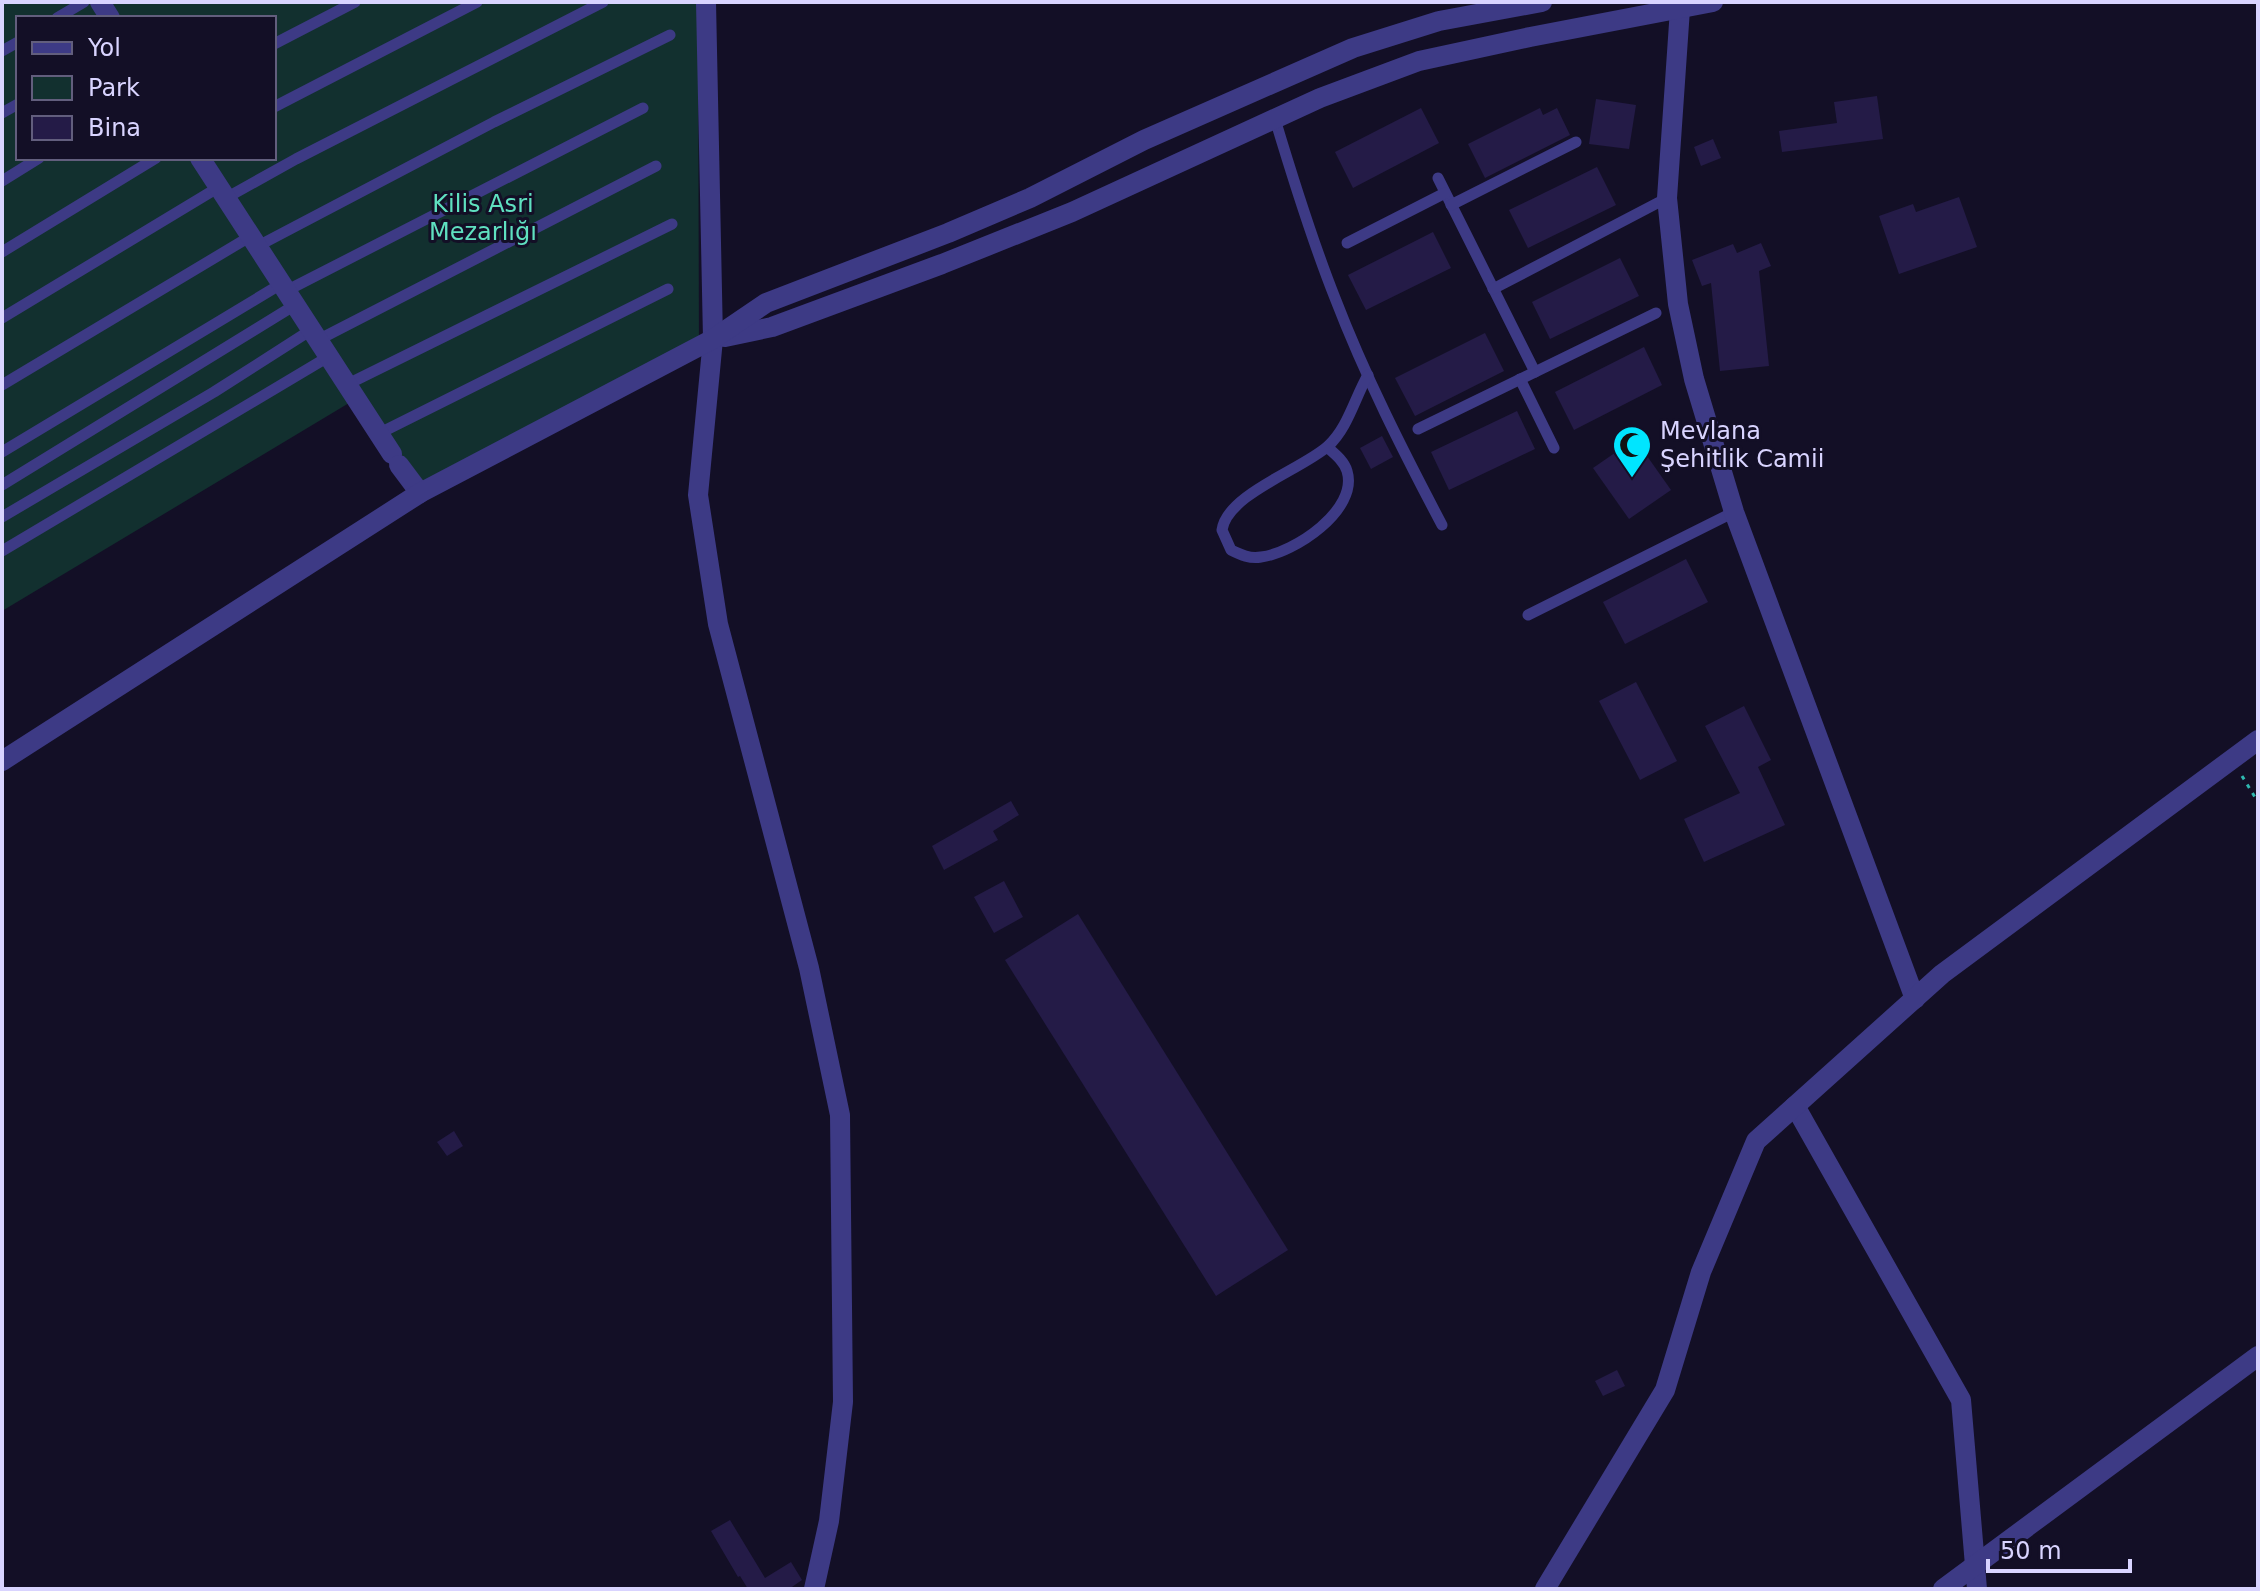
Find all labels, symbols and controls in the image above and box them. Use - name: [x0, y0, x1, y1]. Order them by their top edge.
- legend: [16, 16, 276, 160]
- text: Yol: [87, 34, 121, 62]
- text: Park: [88, 74, 140, 102]
- text: Bina: [88, 114, 141, 142]
- park label: Kilis Asri Mezarlığı: [429, 190, 537, 246]
- place label: Mevlana Şehitlik Camii: [1660, 417, 1824, 473]
- mosque icon: Mevlana Şehitlik Camii: [1611, 424, 1653, 479]
- scale bar: [1988, 1523, 2130, 1573]
- text: 50 m: [2000, 1537, 2062, 1565]

